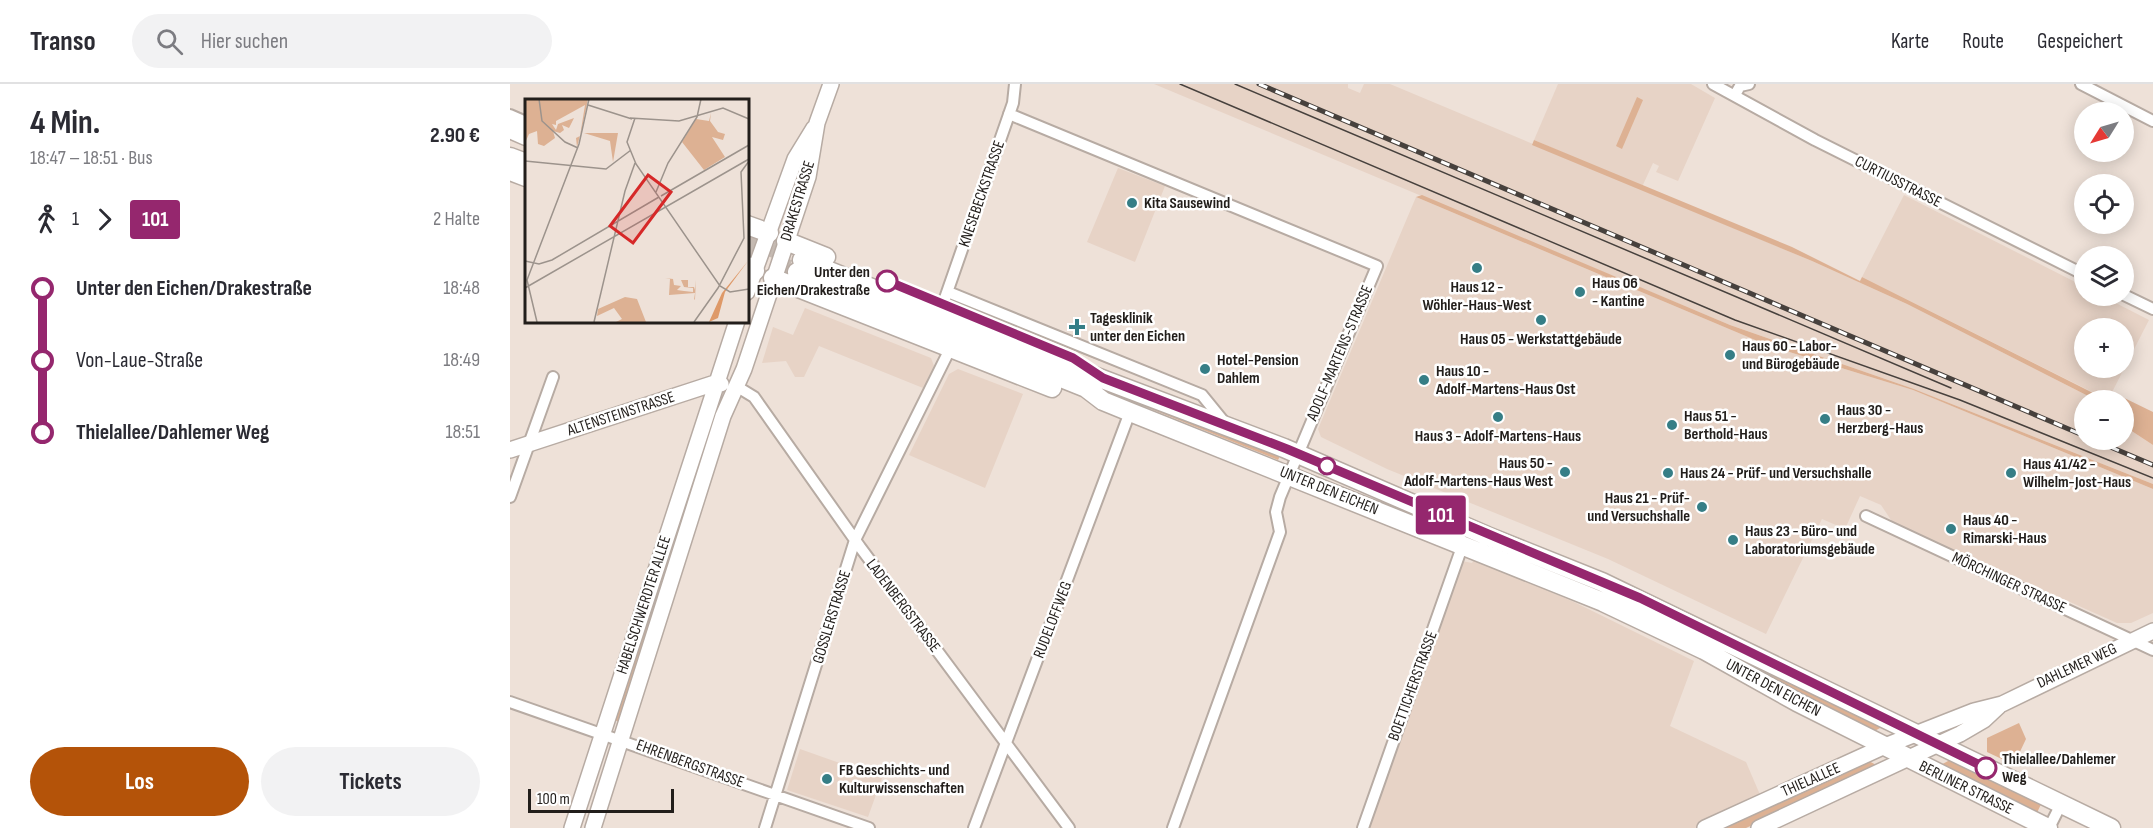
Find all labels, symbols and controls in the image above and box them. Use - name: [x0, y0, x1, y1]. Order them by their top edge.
- search box: [132, 14, 552, 68]
- text: Transo: [30, 25, 96, 58]
- icon: search: [153, 25, 186, 58]
- text: Hier suchen: [201, 28, 288, 55]
- text: Karte: [1891, 29, 1929, 54]
- text: Route: [1962, 29, 2004, 54]
- text: Gespeichert: [2037, 29, 2123, 54]
- inset map: [525, 99, 748, 322]
- north arrow: [2074, 102, 2134, 162]
- map controls: [2074, 102, 2134, 450]
- text: 4 Min.: [30, 103, 100, 143]
- text: 2.90 €: [430, 122, 480, 149]
- street label: KNESEBECKSTRASSE: [955, 138, 1009, 250]
- text: 18:47 – 18:51 · Bus: [30, 146, 153, 170]
- street label: CURTIUSSTRASSE: [1852, 152, 1944, 212]
- street label: DRAKESTRASSE: [777, 158, 819, 244]
- button: locate: [2074, 174, 2134, 234]
- place label: Kita Sausewind: [1144, 194, 1230, 213]
- marker: Kita Sausewind: [1125, 196, 1139, 210]
- icon: walk: [30, 203, 63, 236]
- icon: forward: [88, 203, 121, 236]
- text: 1: [72, 207, 79, 231]
- text: 101: [142, 207, 168, 232]
- text: 2 Halte: [433, 207, 480, 231]
- button: layers: [2074, 246, 2134, 306]
- marker: Haus 12 - Wöhler-Haus-West: [1470, 261, 1484, 275]
- place label: Unter den Eichen/Drakestraße: [757, 263, 870, 300]
- marker: Unter den Eichen/Drakestraße: [876, 270, 898, 292]
- place label: Haus 06 - Kantine: [1592, 274, 1645, 311]
- text: Unter den Eichen/Drakestraße: [76, 275, 312, 302]
- text: 18:48: [443, 276, 480, 300]
- place label: Haus 12 - Wöhler-Haus-West: [1422, 278, 1532, 315]
- street label: ADOLF-MARTENS-STRASSE: [1302, 282, 1377, 425]
- marker: Haus 06 - Kantine: [1573, 285, 1587, 299]
- place label: Tagesklinik unter den Eichen: [1090, 309, 1185, 346]
- marker: Haus 05 - Werkstattgebäude: [1534, 313, 1548, 327]
- marker: Tagesklinik unter den Eichen: [1068, 318, 1086, 336]
- button: +: [2074, 318, 2134, 378]
- place label: Haus 05 - Werkstattgebäude: [1460, 330, 1622, 349]
- place label: Haus 60 - Labor- und Bürogebäude: [1742, 337, 1840, 374]
- text: Von-Laue-Straße: [76, 347, 203, 374]
- text: 18:49: [443, 348, 480, 372]
- marker: Haus 60 - Labor- und Bürogebäude: [1723, 348, 1737, 362]
- place label: Hotel-Pension Dahlem: [1217, 351, 1299, 388]
- marker: Hotel-Pension Dahlem: [1198, 362, 1212, 376]
- place label: Haus 10 - Adolf-Martens-Haus Ost: [1435, 362, 1576, 399]
- marker: Haus 10 - Adolf-Martens-Haus Ost: [1417, 373, 1431, 387]
- street label: ALTENSTEINSTRASSE: [564, 388, 677, 441]
- button: −: [2074, 390, 2134, 450]
- place label: Haus 30 - Herzberg-Haus: [1837, 401, 1923, 438]
- place label: Haus 51 - Berthold-Haus: [1684, 407, 1768, 444]
- marker: Haus 3 - Adolf-Martens-Haus: [1491, 410, 1505, 424]
- marker: Haus 30 - Herzberg-Haus: [1818, 412, 1832, 426]
- marker: Haus 51 - Berthold-Haus: [1665, 418, 1679, 432]
- text: Thielallee/Dahlemer Weg: [76, 419, 269, 446]
- text: 18:51: [445, 420, 480, 444]
- place label: Haus 3 - Adolf-Martens-Haus: [1415, 427, 1581, 446]
- place label: Haus 50 - Adolf-Martens-Haus West: [1403, 454, 1553, 491]
- place label: Haus 41/42 - Wilhelm-Jost-Haus: [2023, 455, 2131, 492]
- unlabelled marker: [1318, 457, 1336, 475]
- street label: UNTER DEN EICHEN: [1277, 463, 1381, 519]
- place label: Haus 24 - Prüf- und Versuchshalle: [1680, 464, 1872, 483]
- marker: Haus 50 - Adolf-Martens-Haus West: [1558, 465, 1572, 479]
- marker: Haus 24 - Prüf- und Versuchshalle: [1661, 466, 1675, 480]
- marker: Haus 41/42 - Wilhelm-Jost-Haus: [2004, 466, 2018, 480]
- place label: Haus 21 - Prüf- und Versuchshalle: [1587, 489, 1690, 526]
- line badge: 101: [1406, 496, 1476, 534]
- marker: Haus 21 - Prüf- und Versuchshalle: [1695, 500, 1709, 514]
- text: 101: [1428, 503, 1454, 528]
- place label: Haus 40 - Rimarski-Haus: [1963, 511, 2047, 548]
- place label: Haus 23 - Büro- und Laboratoriumsgebäude: [1745, 522, 1875, 559]
- marker: Haus 40 - Rimarski-Haus: [1944, 522, 1958, 536]
- marker: Haus 23 - Büro- und Laboratoriumsgebäude: [1726, 533, 1740, 547]
- street label: HABELSCHWERDTER ALLEE: [613, 534, 675, 676]
- street label: MÖRCHINGER STRASSE: [1949, 548, 2069, 618]
- street label: LADENBERGSTRASSE: [862, 556, 944, 656]
- street label: GOSSLERSTRASSE: [809, 568, 855, 666]
- street label: RUDELOFFWEG: [1030, 579, 1076, 661]
- street label: BOETTICHERSTRASSE: [1384, 629, 1442, 743]
- street label: DAHLEMER WEG: [2034, 639, 2120, 693]
- street label: UNTER DEN EICHEN: [1722, 655, 1824, 721]
- street label: EHRENBERGSTRASSE: [634, 736, 746, 792]
- button: Los: [30, 747, 249, 816]
- button: Tickets: [261, 747, 480, 816]
- place label: Thielallee/Dahlemer Weg: [2002, 750, 2116, 787]
- street label: BERLINER STRASSE: [1916, 757, 2016, 819]
- marker: Thielallee/Dahlemer Weg: [1975, 757, 1997, 779]
- street label: THIELALLEE: [1779, 759, 1843, 801]
- place label: FB Geschichts- und Kulturwissenschaften: [839, 761, 964, 798]
- marker: FB Geschichts- und Kulturwissenschaften: [820, 772, 834, 786]
- scale bar: [528, 786, 674, 814]
- text: 100 m: [537, 790, 570, 809]

